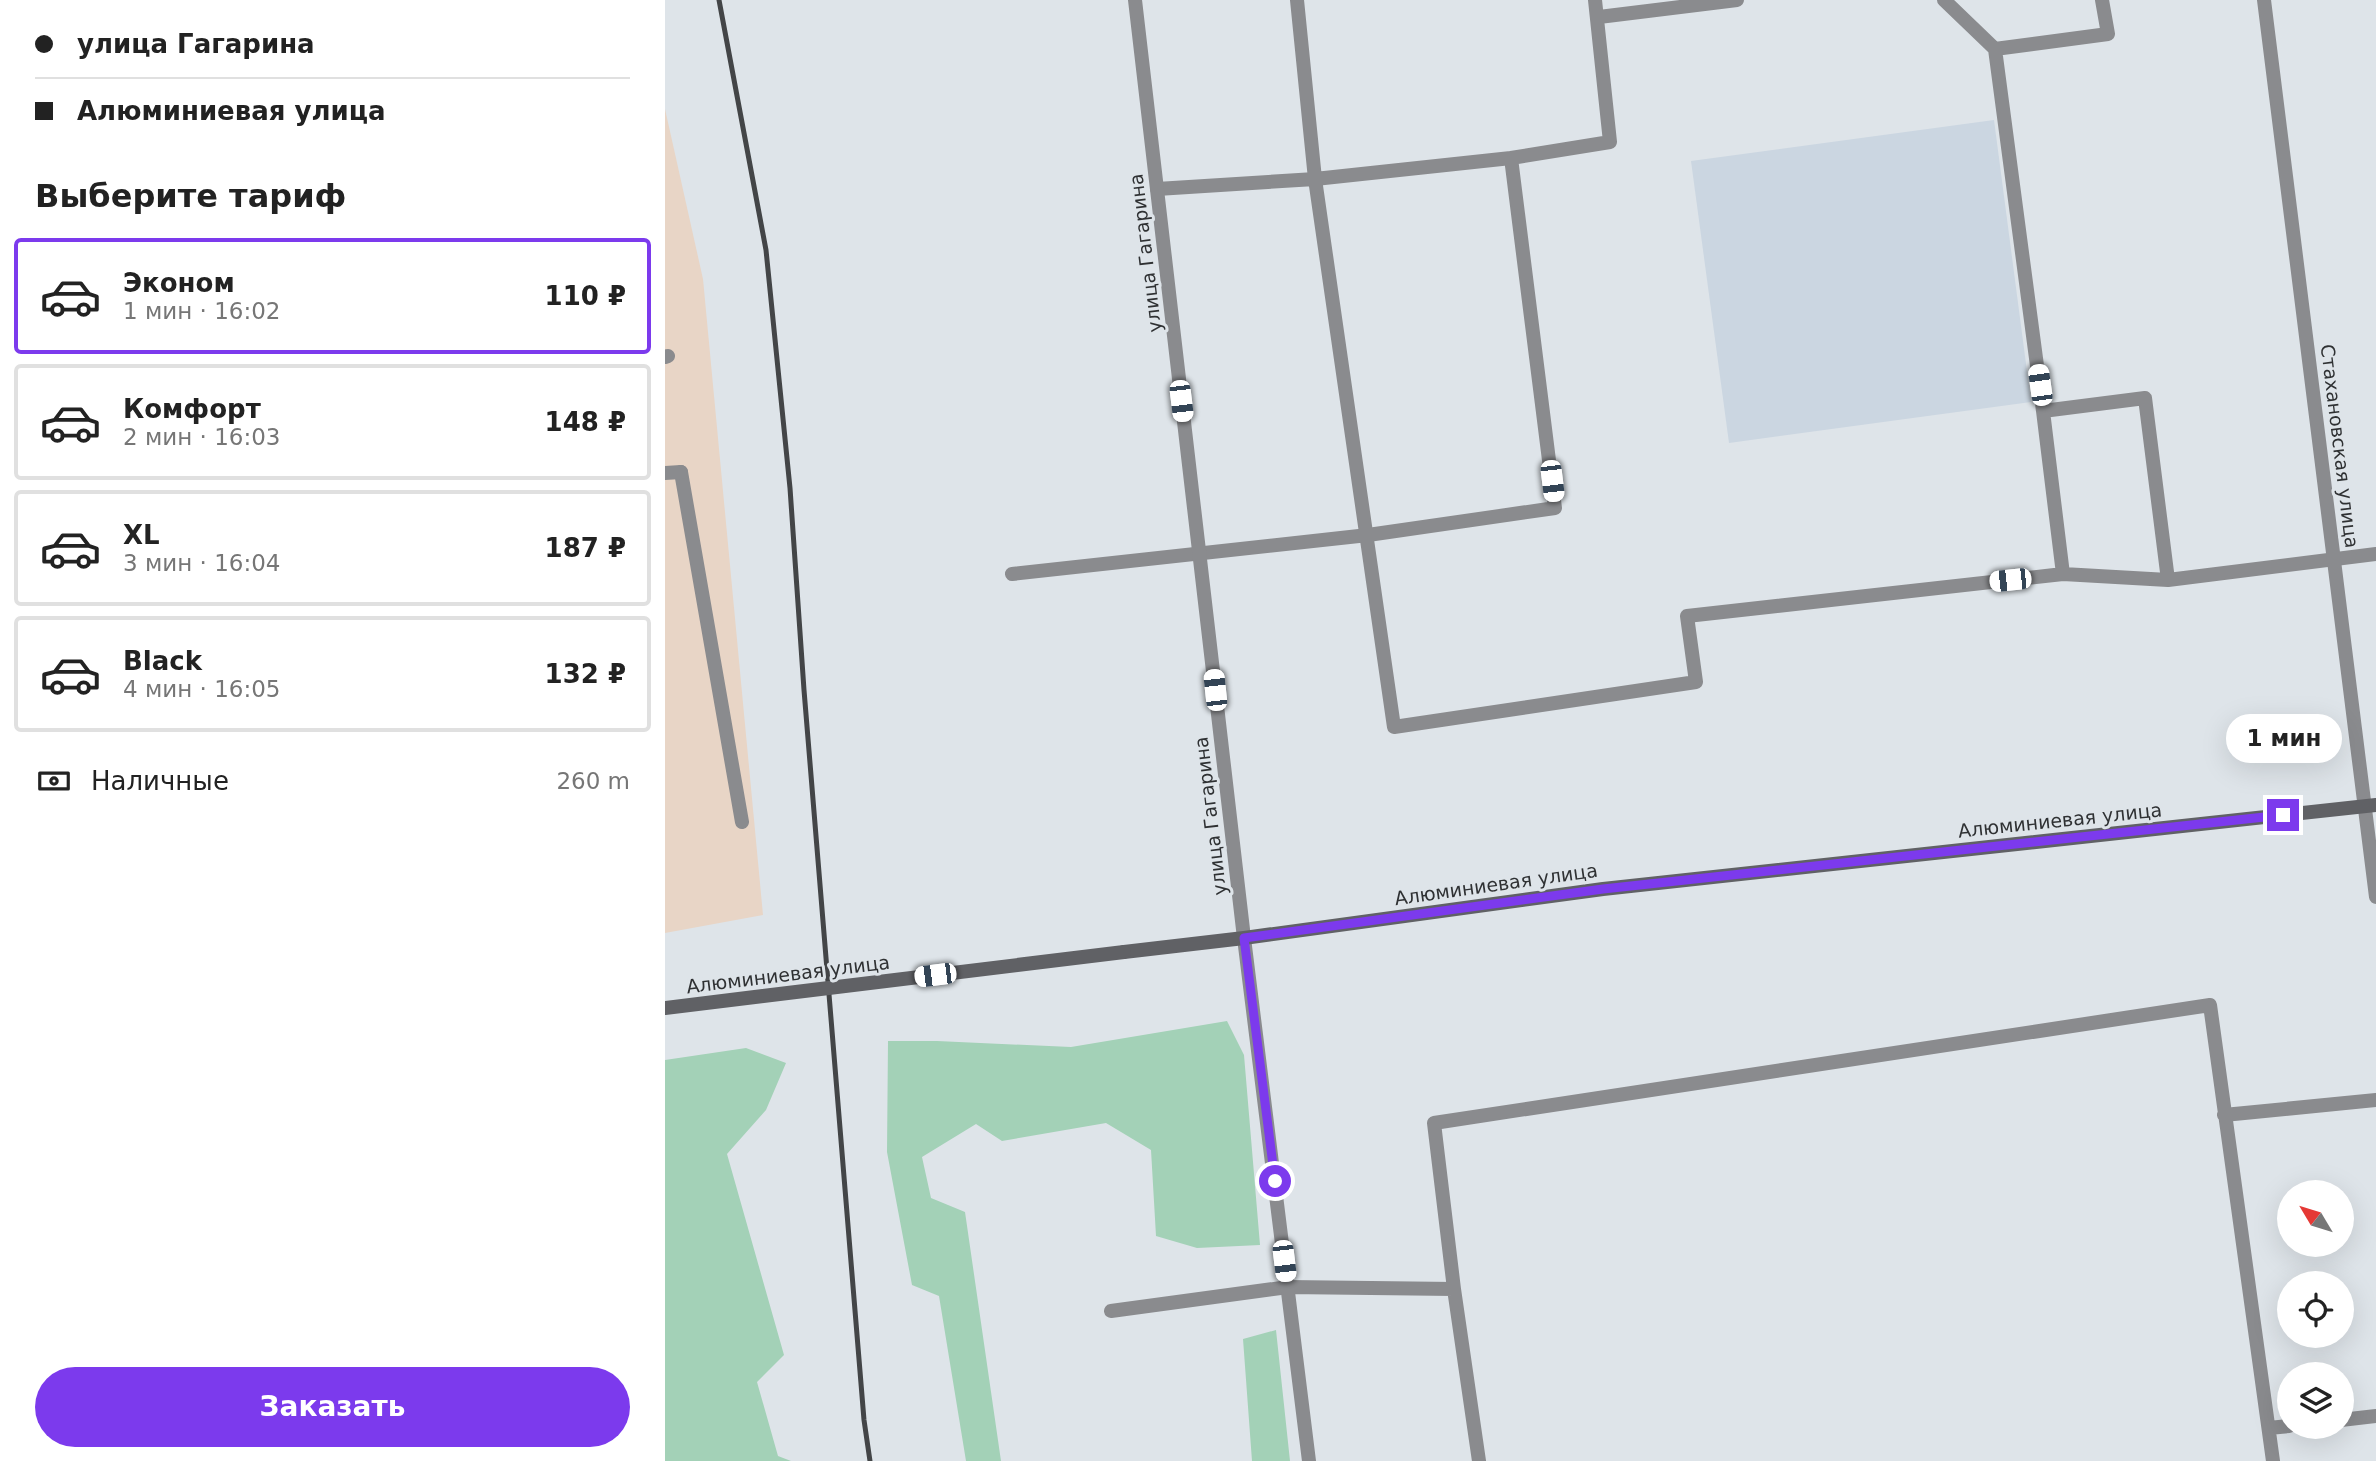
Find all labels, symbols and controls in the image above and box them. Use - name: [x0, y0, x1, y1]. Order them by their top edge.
- text: улица Гагарина: [77, 29, 315, 59]
- text: Алюминиевая улица: [77, 96, 386, 126]
- street label: улица Гагарина: [1124, 172, 1166, 334]
- text: Выберите тариф: [35, 177, 346, 215]
- icon: car: [39, 265, 102, 328]
- text: Эконом: [123, 268, 235, 298]
- text: 110 ₽: [545, 281, 626, 311]
- text: 1 мин · 16:02: [123, 298, 281, 324]
- street label: Стахановская улица: [2317, 343, 2363, 549]
- car: [2027, 363, 2054, 407]
- car: [1169, 379, 1194, 423]
- icon: car: [39, 391, 102, 454]
- text: Комфорт: [123, 394, 261, 424]
- text: 148 ₽: [545, 407, 626, 437]
- text: 2 мин · 16:03: [123, 424, 281, 450]
- car: [1540, 459, 1565, 503]
- icon: car: [39, 517, 102, 580]
- text: XL: [123, 520, 160, 550]
- text: 187 ₽: [545, 533, 626, 563]
- text: 3 мин · 16:04: [123, 550, 281, 576]
- car: [1989, 567, 2032, 593]
- icon: car: [39, 643, 102, 706]
- text: Black: [123, 646, 202, 676]
- text: 132 ₽: [545, 659, 626, 689]
- car: [1203, 668, 1228, 712]
- text: 4 мин · 16:05: [123, 676, 281, 702]
- callout: 1 мин: [2225, 714, 2341, 762]
- text: 1 мин: [2247, 725, 2321, 751]
- street label: улица Гагарина: [1189, 735, 1231, 897]
- icon: cash: [35, 762, 73, 800]
- text: Наличные: [91, 766, 229, 796]
- text: 260 m: [556, 768, 630, 794]
- street label: Алюминиевая улица: [1957, 798, 2163, 842]
- route end: [2267, 799, 2299, 831]
- street label: Алюминиевая улица: [1393, 859, 1599, 909]
- street label: Алюминиевая улица: [685, 951, 891, 997]
- car: [913, 962, 958, 988]
- route start: [1259, 1165, 1291, 1197]
- north arrow: [2277, 1180, 2354, 1256]
- map controls: [2277, 1180, 2354, 1439]
- car: [1272, 1239, 1297, 1283]
- button: locate: [2277, 1271, 2354, 1348]
- button: layers: [2277, 1362, 2354, 1439]
- button: Заказать: [35, 1367, 630, 1447]

